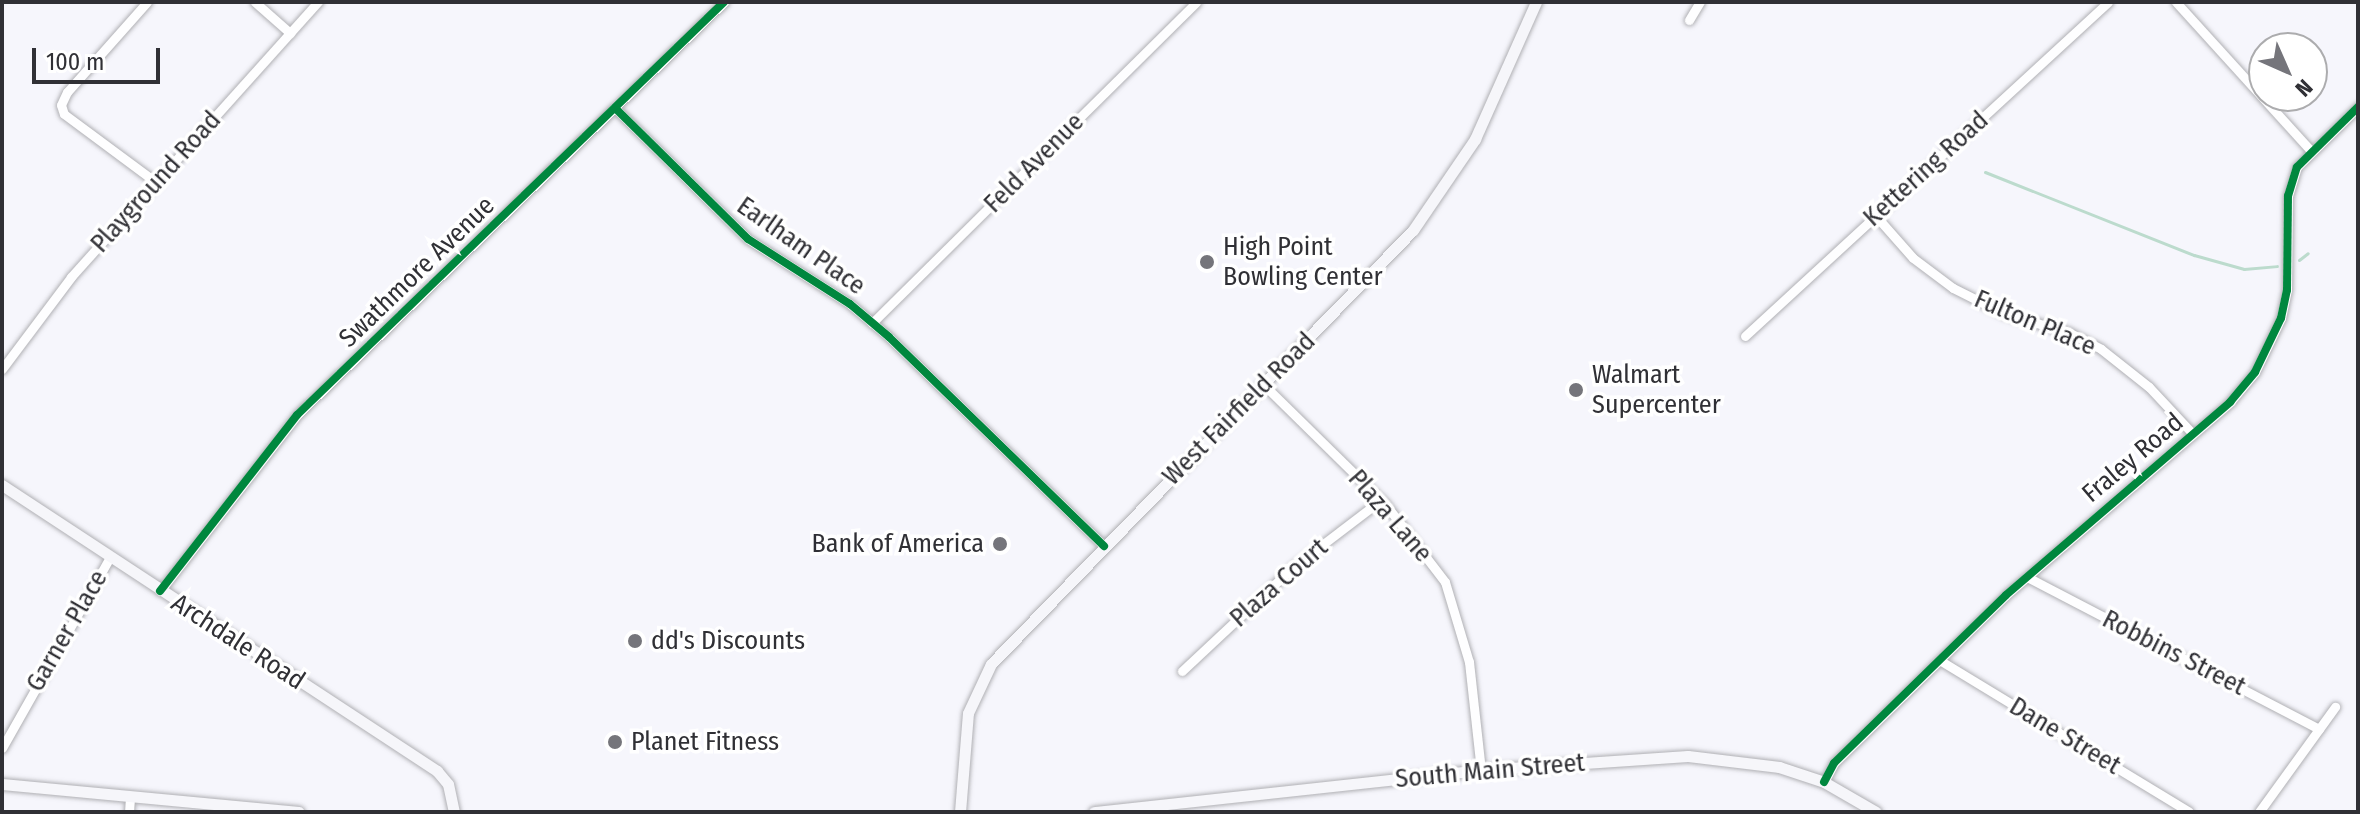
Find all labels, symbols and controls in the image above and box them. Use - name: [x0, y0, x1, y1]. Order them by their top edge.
- scale bar: [36, 32, 164, 82]
- north arrow: [2248, 32, 2328, 112]
- text: 100 m: [46, 48, 104, 76]
- text: N: [2290, 74, 2318, 102]
- street label: Playground Road: [84, 105, 228, 259]
- street label: Kettering Road: [1857, 105, 1995, 233]
- street label: Feld Avenue: [978, 107, 1090, 219]
- street label: Swathmore Avenue: [333, 190, 501, 354]
- street label: Earlham Place: [731, 190, 871, 302]
- place label: High Point Bowling Center: [1223, 231, 1383, 292]
- marker: High Point Bowling Center: [1198, 253, 1216, 271]
- street label: Fulton Place: [1970, 283, 2100, 363]
- street label: West Fairfield Road: [1156, 326, 1322, 492]
- place label: Walmart Supercenter: [1592, 359, 1721, 420]
- marker: Walmart Supercenter: [1567, 381, 1585, 399]
- street label: Fraley Road: [2076, 407, 2190, 509]
- street label: Plaza Lane: [1341, 463, 1439, 569]
- place label: Bank of America: [812, 528, 984, 560]
- street label: Plaza Court: [1224, 532, 1334, 634]
- marker: Bank of America: [991, 535, 1009, 553]
- street label: Garner Place: [20, 565, 114, 697]
- street label: Archdale Road: [165, 587, 311, 697]
- street label: Robbins Street: [2097, 604, 2251, 702]
- place label: dd's Discounts: [651, 625, 805, 657]
- marker: dd's Discounts: [626, 632, 644, 650]
- street label: Dane Street: [2004, 691, 2126, 781]
- place label: Planet Fitness: [631, 726, 779, 758]
- marker: Planet Fitness: [606, 733, 624, 751]
- street label: South Main Street: [1394, 747, 1586, 795]

